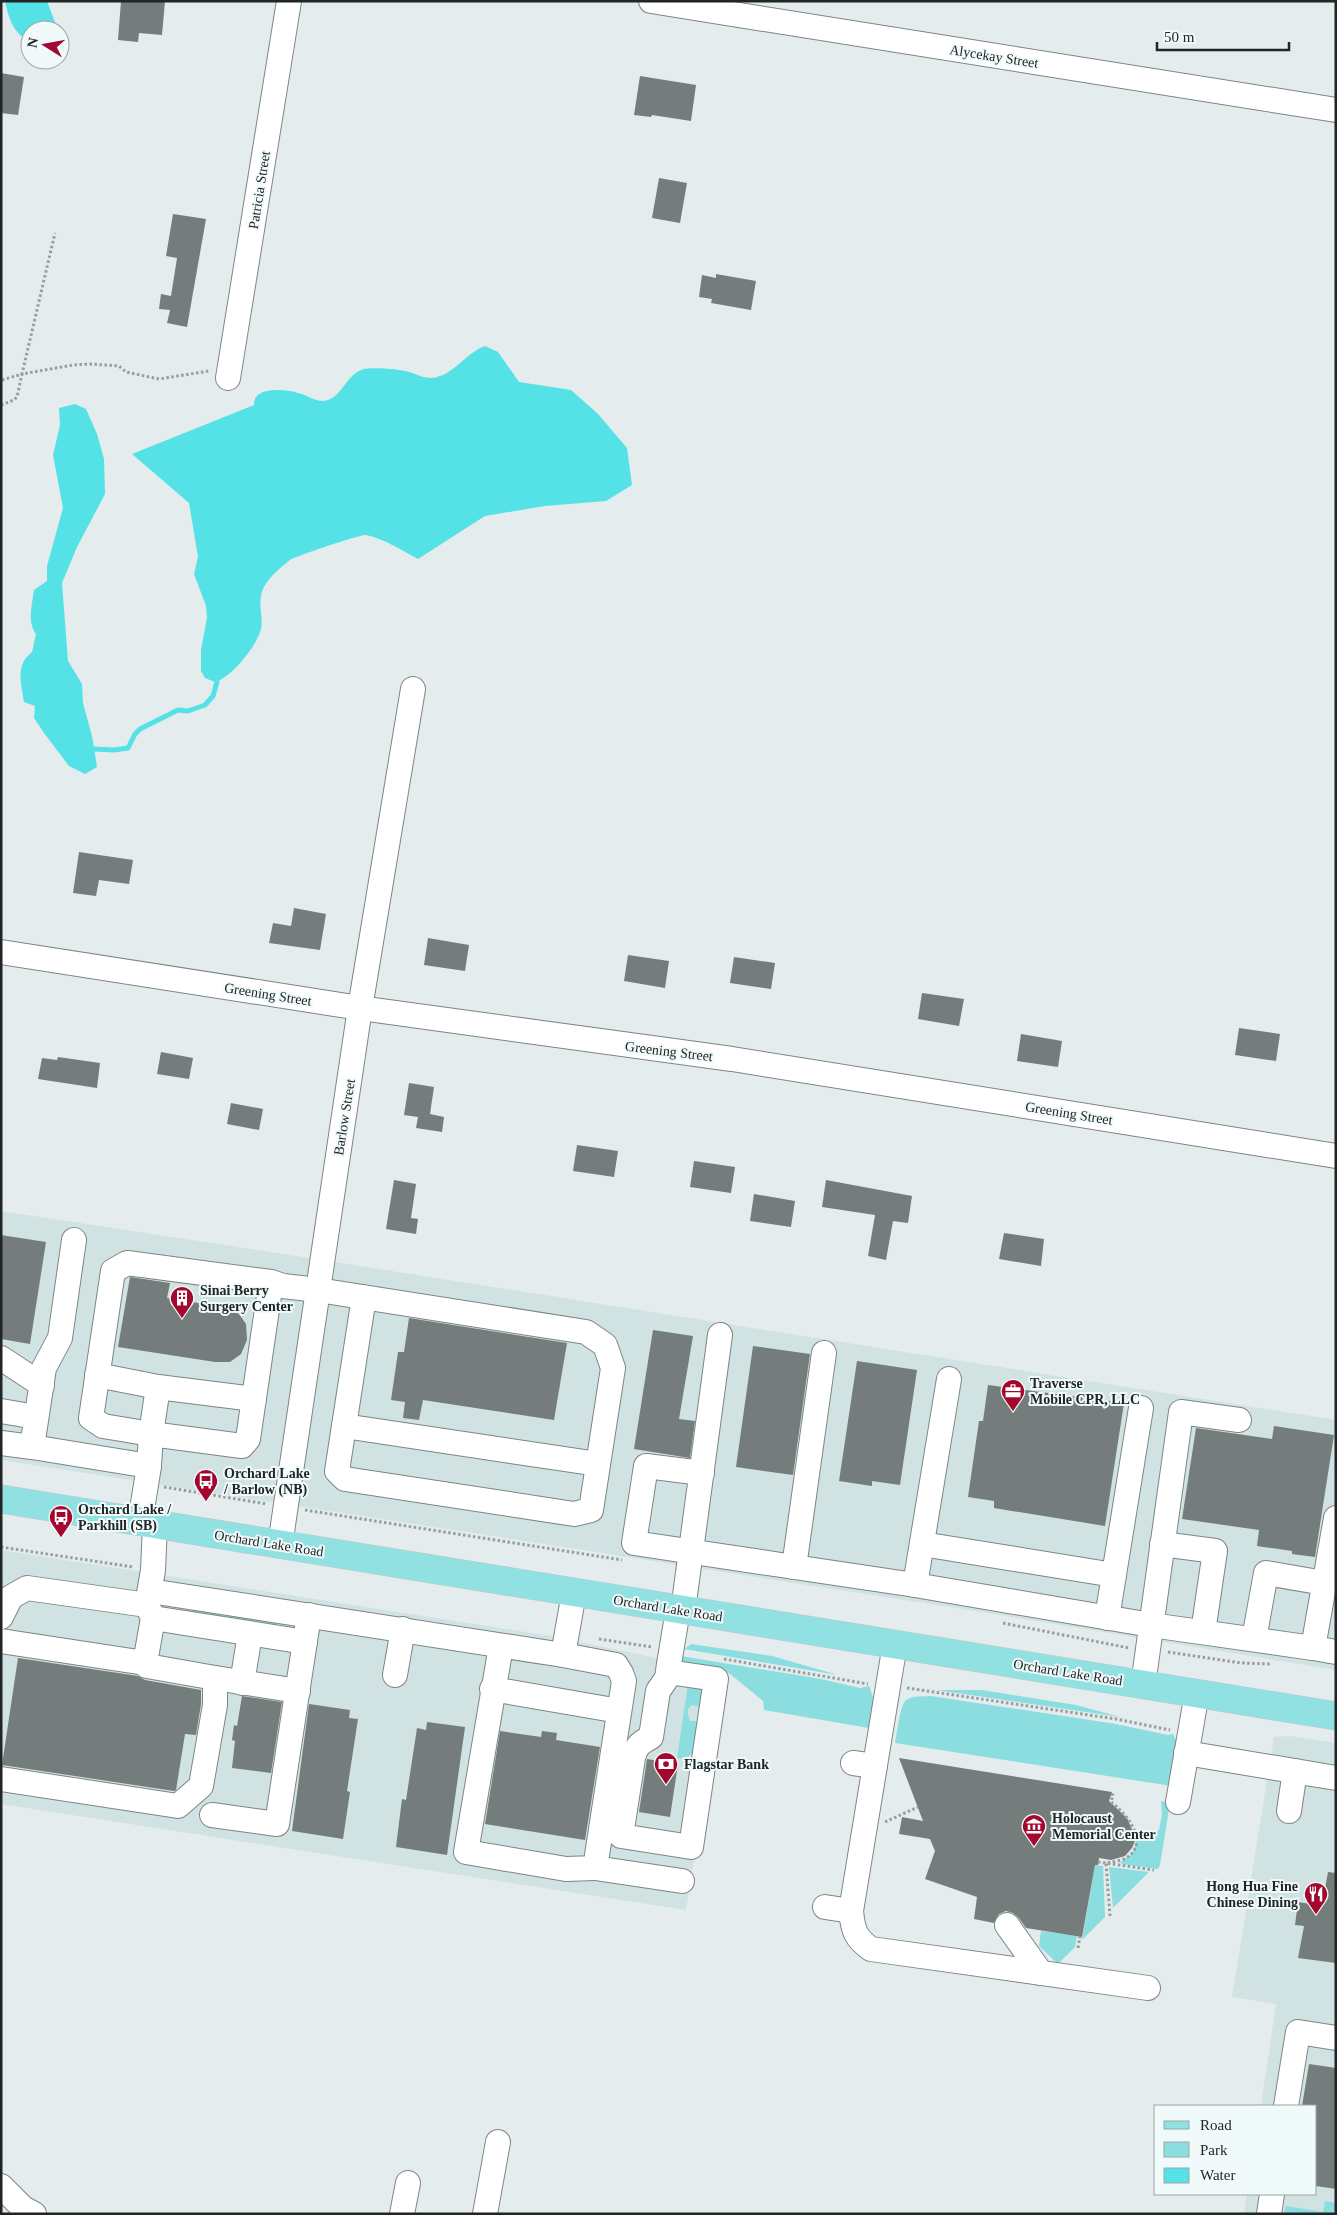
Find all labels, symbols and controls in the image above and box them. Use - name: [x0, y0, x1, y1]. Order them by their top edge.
- north arrow: [20, 20, 70, 70]
- scale bar: [1157, 20, 1290, 52]
- text: 50 m: [1164, 29, 1195, 45]
- text: N: [24, 36, 41, 49]
- street label: Alycekay Street: [948, 42, 1040, 71]
- street label: Patricia Street: [246, 150, 273, 230]
- street label: Greening Street: [223, 980, 313, 1009]
- street label: Greening Street: [624, 1039, 714, 1064]
- street label: Barlow Street: [331, 1078, 358, 1156]
- street label: Greening Street: [1024, 1099, 1114, 1128]
- place label: Sinai Berry Surgery Center: [200, 1283, 293, 1314]
- building icon: Sinai Berry Surgery Center: [169, 1285, 195, 1319]
- place label: Traverse Mobile CPR, LLC: [1030, 1376, 1140, 1407]
- office icon: Traverse Mobile CPR, LLC: [1000, 1378, 1026, 1412]
- place label: Orchard Lake / Barlow (NB): [223, 1466, 310, 1498]
- bus stop icon: Orchard Lake / Barlow (NB): [193, 1468, 219, 1502]
- place label: Orchard Lake / Parkhill (SB): [78, 1502, 172, 1534]
- bus stop icon: Orchard Lake / Parkhill (SB): [48, 1504, 74, 1538]
- street label: Orchard Lake Road: [213, 1527, 325, 1560]
- street label: Orchard Lake Road: [612, 1592, 724, 1625]
- street label: Orchard Lake Road: [1012, 1656, 1124, 1689]
- bank icon: Flagstar Bank: [653, 1751, 679, 1785]
- place label: Flagstar Bank: [684, 1757, 769, 1772]
- place label: Holocaust Memorial Center: [1052, 1811, 1156, 1842]
- museum icon: Holocaust Memorial Center: [1021, 1813, 1047, 1847]
- place label: Hong Hua Fine Chinese Dining: [1206, 1879, 1298, 1910]
- restaurant icon: Hong Hua Fine Chinese Dining: [1303, 1881, 1329, 1915]
- legend: [1154, 2105, 1317, 2195]
- text: Road: [1200, 2117, 1232, 2133]
- text: Park: [1200, 2142, 1228, 2158]
- text: Water: [1200, 2167, 1235, 2183]

